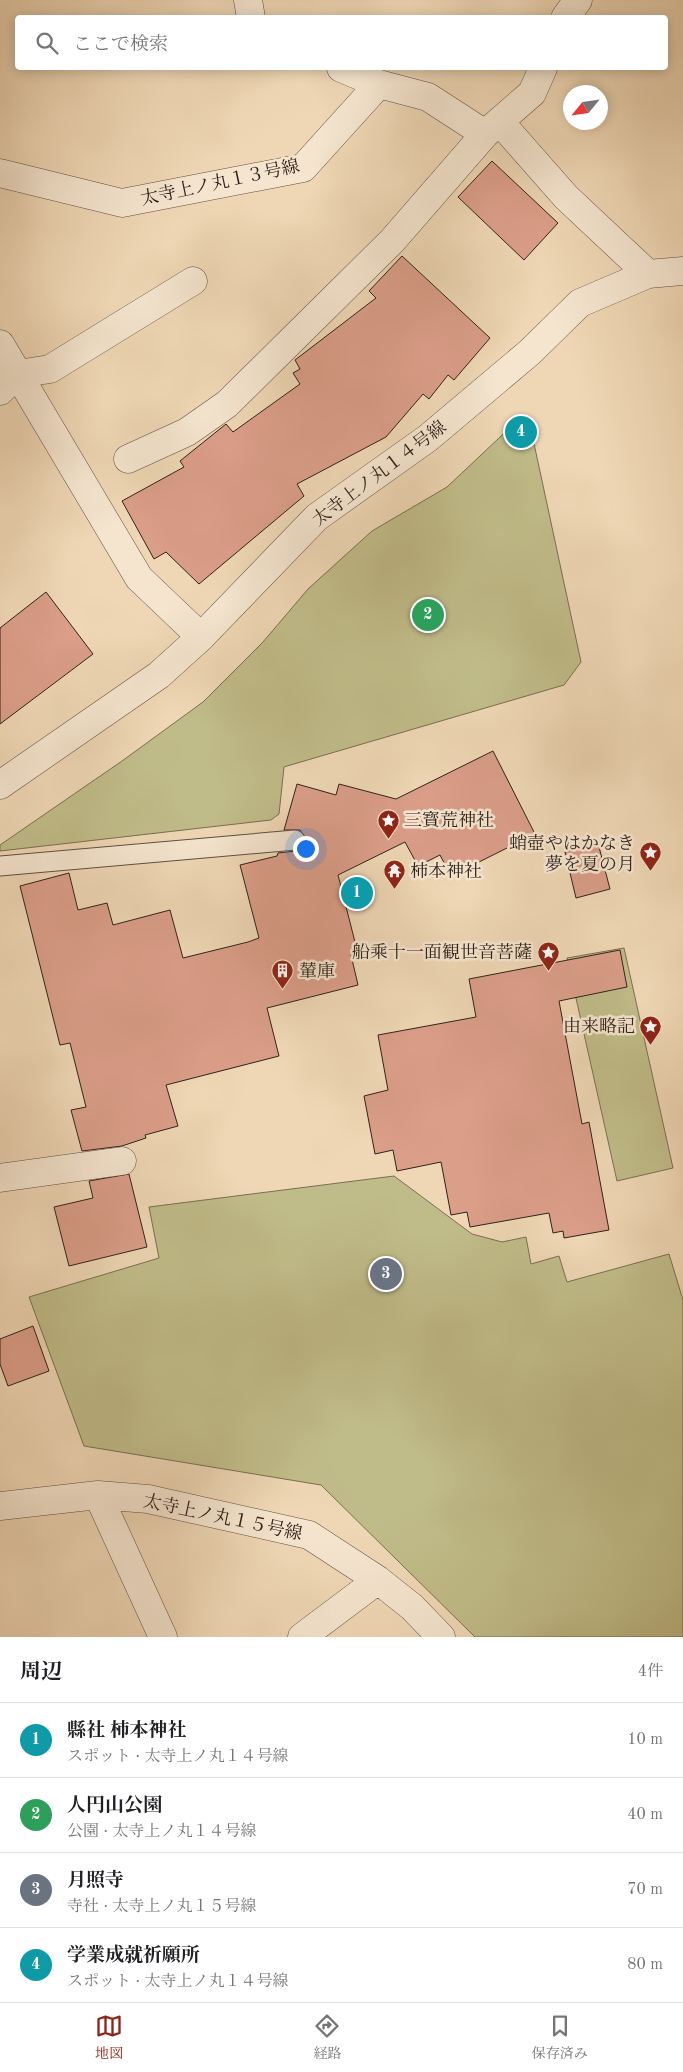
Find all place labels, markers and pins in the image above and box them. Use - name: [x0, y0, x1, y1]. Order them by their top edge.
- pin: 4: [505, 413, 537, 451]
- pin: 2: [412, 596, 444, 634]
- place icon: 三寳荒神社: [376, 808, 400, 839]
- place label: 三寳荒神社: [404, 810, 494, 830]
- place label: 蛸壺やはかなき 夢を夏の月: [509, 833, 635, 874]
- place icon: 蛸壺やはかなき 夢を夏の月: [639, 841, 663, 872]
- temple icon: 柿本神社: [382, 859, 406, 890]
- place label: 柿本神社: [410, 861, 482, 881]
- pin: 1: [341, 874, 373, 912]
- place icon: 船乘十一面観世音菩薩: [536, 940, 560, 971]
- place label: 船乘十一面観世音菩薩: [352, 942, 532, 962]
- building icon: 輦庫: [271, 959, 295, 990]
- place label: 輦庫: [299, 961, 335, 981]
- place icon: 由来略記: [639, 1014, 663, 1045]
- place label: 由来略記: [563, 1016, 635, 1036]
- pin: 3: [370, 1255, 402, 1293]

